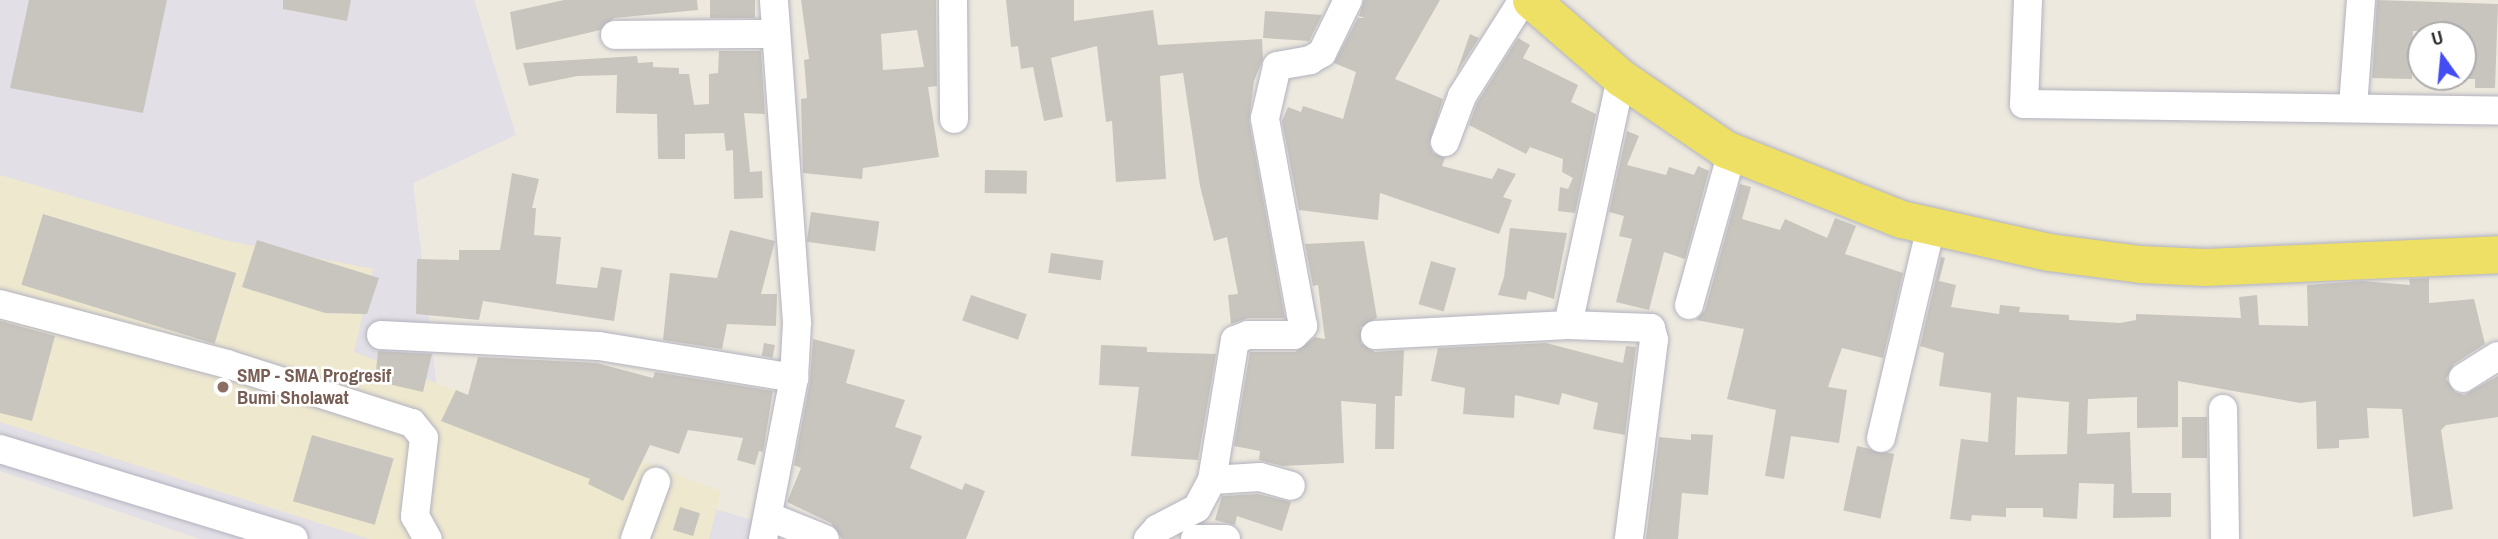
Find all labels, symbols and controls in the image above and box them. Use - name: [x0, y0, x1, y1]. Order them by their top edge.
- north arrow: [2407, 21, 2477, 91]
- text: U: [2428, 24, 2446, 52]
- place label: SMP - SMA Progresif Bumi Sholawat: [237, 365, 392, 409]
- marker: SMP - SMA Progresif Bumi Sholawat: [215, 379, 231, 395]

